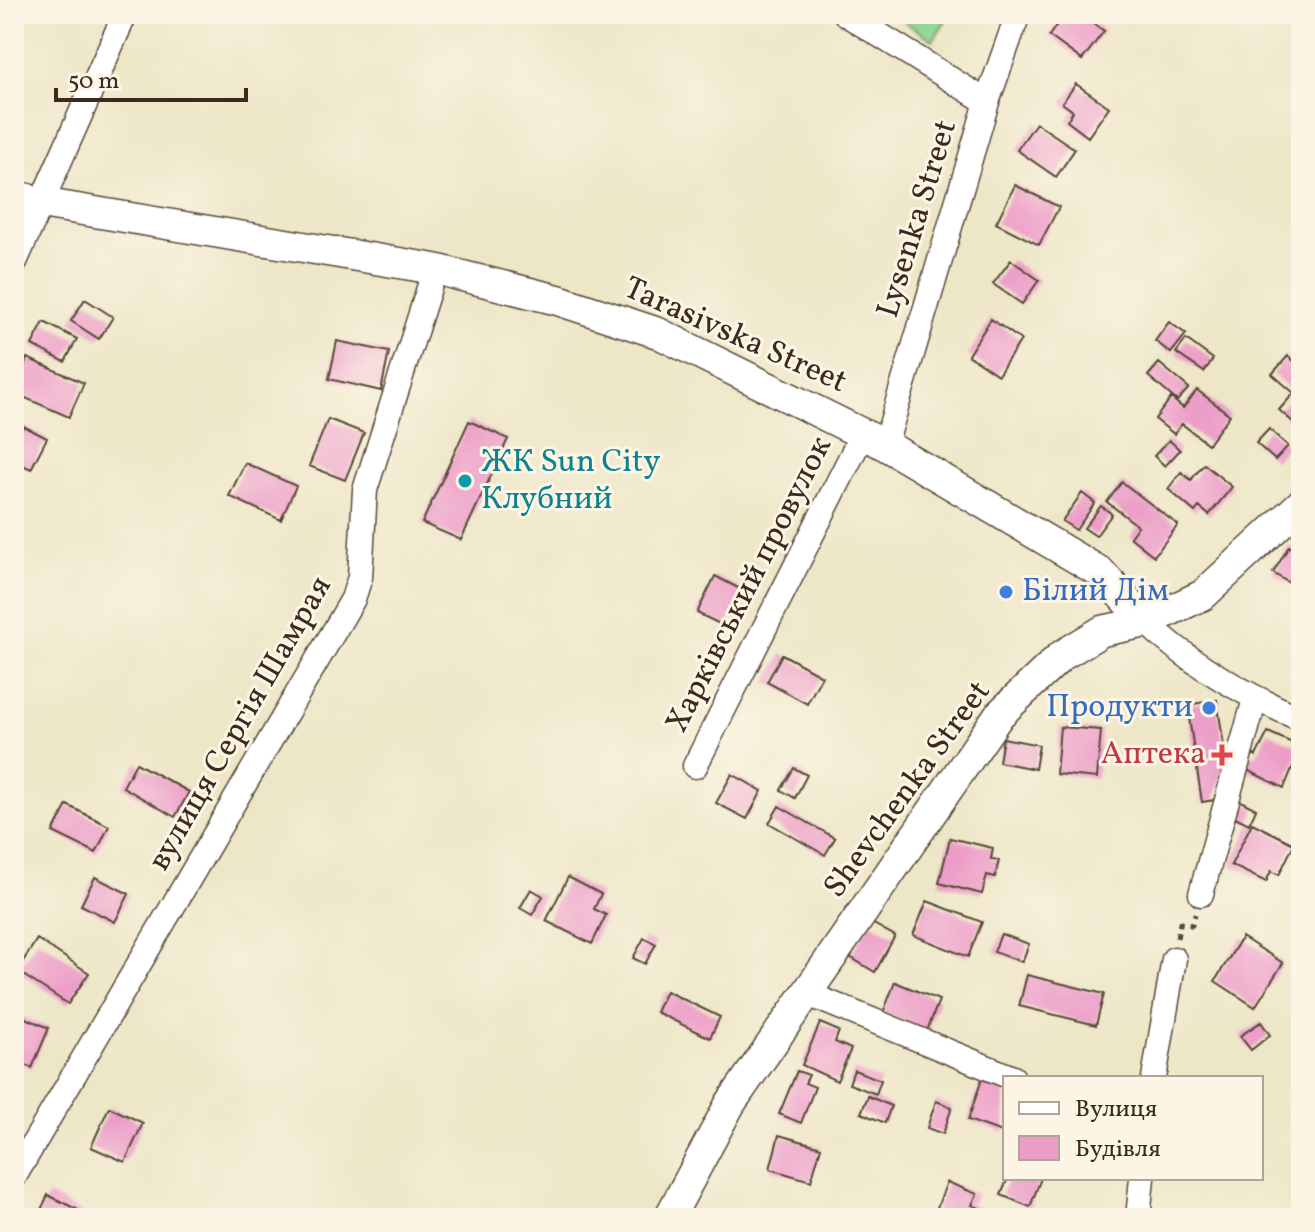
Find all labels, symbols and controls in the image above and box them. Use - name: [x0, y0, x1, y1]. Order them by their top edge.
- scale bar: [56, 52, 246, 102]
- text: 50 m: [68, 65, 120, 99]
- street label: Lysenka Street: [867, 115, 969, 323]
- street label: Tarasivska Street: [617, 267, 853, 405]
- street label: Харківський провулок: [656, 429, 844, 741]
- place label: ЖК Sun City Клубний: [481, 441, 661, 522]
- marker: ЖК Sun City Клубний: [456, 472, 474, 490]
- street label: вулиця Сергія Шамрая: [139, 569, 343, 879]
- place label: Білий Дім: [1022, 570, 1169, 614]
- marker: Білий Дім: [997, 583, 1015, 601]
- street label: Shevchenka Street: [814, 672, 1002, 908]
- place label: Продукти: [1046, 686, 1193, 730]
- marker: Продукти: [1200, 699, 1218, 717]
- place label: Аптека: [1101, 733, 1206, 777]
- marker: Аптека: [1213, 746, 1231, 764]
- legend: [1003, 1076, 1263, 1180]
- text: Вулиця: [1075, 1093, 1157, 1127]
- text: Будівля: [1075, 1133, 1161, 1167]

